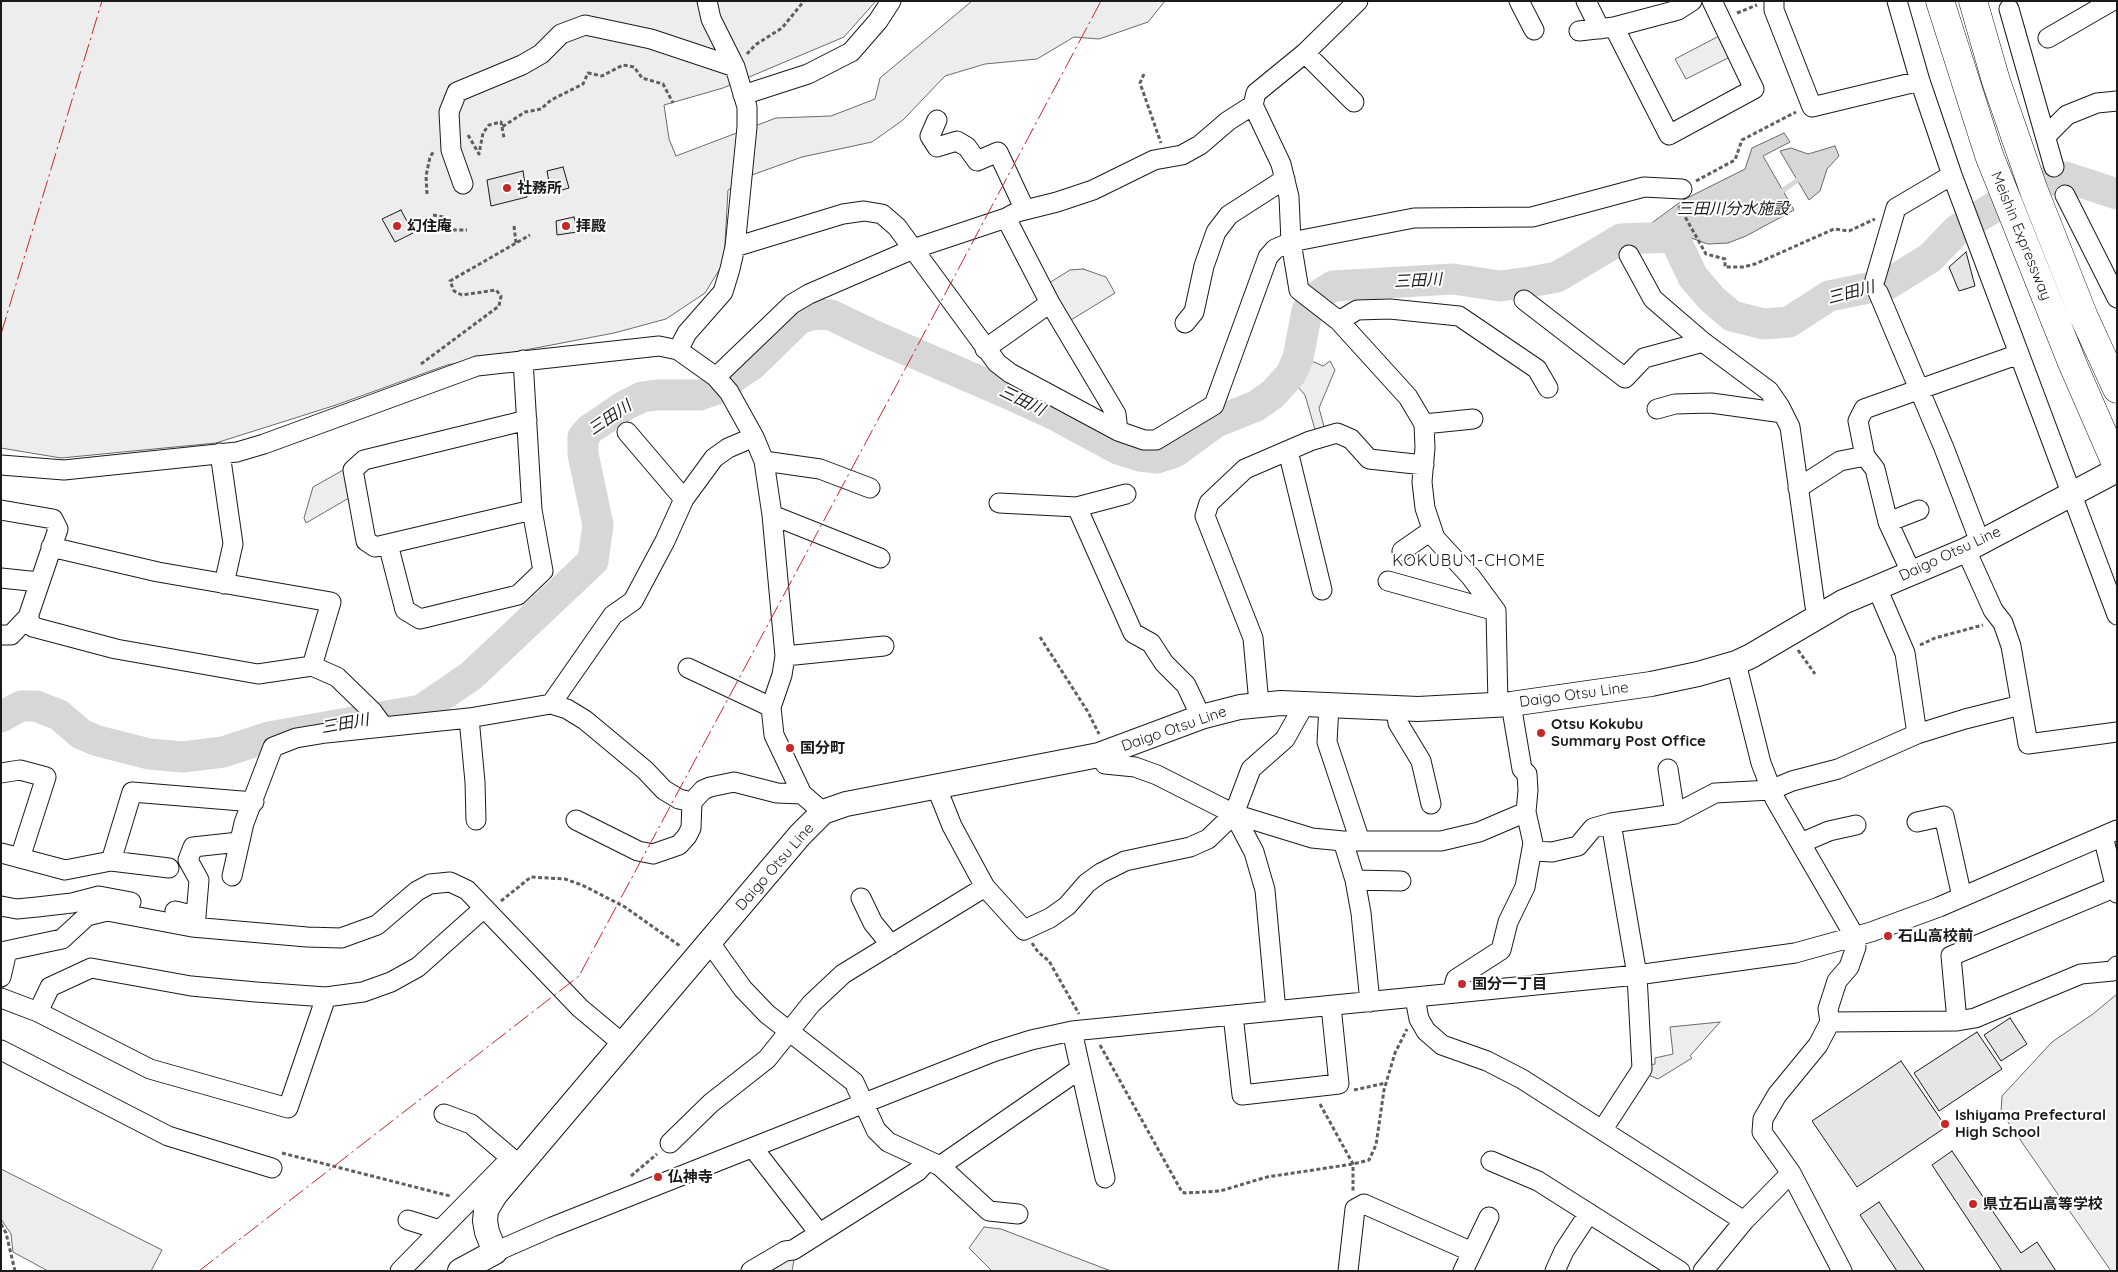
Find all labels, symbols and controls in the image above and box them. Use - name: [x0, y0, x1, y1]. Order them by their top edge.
- street label: Meishin Expressway: [1987, 169, 2055, 303]
- place label: 社務所: [517, 179, 562, 197]
- marker: 社務所: [501, 182, 513, 194]
- water label: 三田川分水施設: [1677, 199, 1789, 219]
- place label: 幻住庵: [407, 217, 452, 235]
- place label: 拝殿: [576, 217, 606, 235]
- marker: 幻住庵: [391, 220, 403, 232]
- marker: 拝殿: [560, 220, 572, 232]
- water label: 三田川: [1394, 270, 1442, 292]
- water label: 三田川: [1825, 278, 1877, 308]
- water label: 三田川: [996, 382, 1048, 420]
- water label: 三田川: [585, 397, 635, 439]
- street label: Daigo Otsu Line: [1896, 523, 2004, 585]
- district label: KOKUBU 1-CHOME: [1391, 551, 1547, 571]
- street label: Daigo Otsu Line: [1518, 678, 1630, 712]
- street label: Daigo Otsu Line: [1119, 703, 1229, 755]
- water label: 三田川: [320, 710, 370, 738]
- place label: Otsu Kokubu Summary Post Office: [1551, 715, 1706, 750]
- marker: Otsu Kokubu Summary Post Office: [1535, 727, 1547, 739]
- place label: 国分町: [800, 739, 845, 757]
- marker: 国分町: [784, 742, 796, 754]
- street label: Daigo Otsu Line: [732, 820, 818, 914]
- place label: 石山高校前: [1898, 927, 1973, 945]
- marker: 石山高校前: [1882, 930, 1894, 942]
- place label: 国分一丁目: [1472, 975, 1547, 993]
- marker: 国分一丁目: [1456, 978, 1468, 990]
- place label: Ishiyama Prefectural High School: [1955, 1106, 2106, 1141]
- marker: Ishiyama Prefectural High School: [1939, 1118, 1951, 1130]
- place label: 仏神寺: [668, 1168, 713, 1186]
- marker: 仏神寺: [652, 1171, 664, 1183]
- place label: 県立石山高等学校: [1983, 1195, 2103, 1213]
- marker: 県立石山高等学校: [1967, 1198, 1979, 1210]

